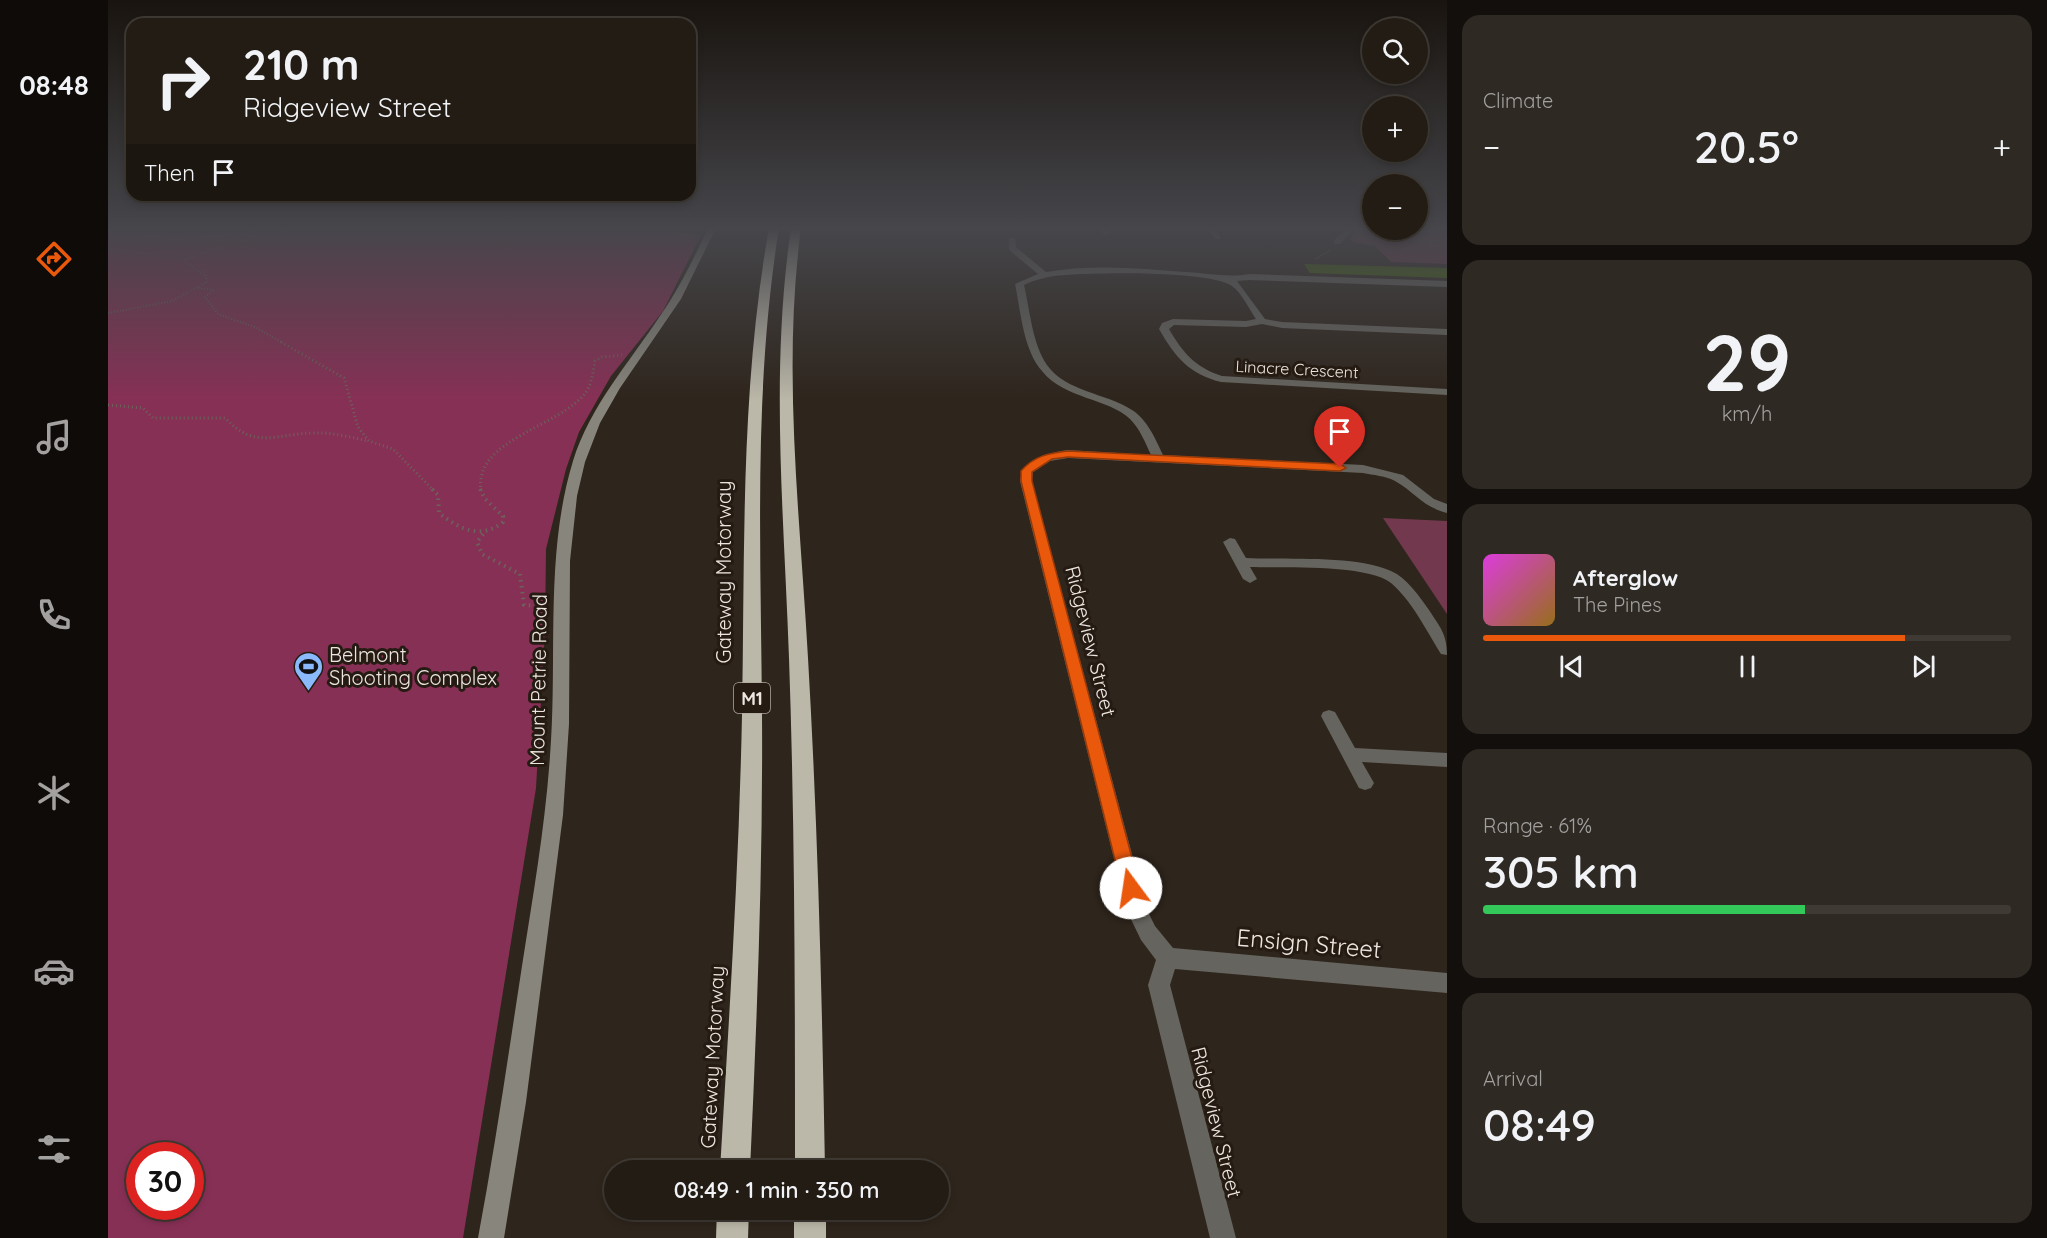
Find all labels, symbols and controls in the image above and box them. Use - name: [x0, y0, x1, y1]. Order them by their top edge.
- map controls: [1362, 18, 1428, 240]
- button: search: [1362, 18, 1428, 84]
- text: 210 m: [243, 38, 360, 91]
- icon: right: [144, 42, 222, 120]
- text: 08:48: [19, 68, 89, 102]
- text: Climate: [1483, 88, 1553, 113]
- text: Ridgeview Street: [243, 90, 451, 124]
- button: +: [1362, 96, 1428, 162]
- text: 20.5°: [1694, 118, 1799, 174]
- text: −: [1483, 126, 1500, 167]
- text: +: [1992, 126, 2011, 167]
- icon: arrive: [207, 156, 240, 189]
- text: Then: [144, 159, 195, 187]
- button: −: [1362, 174, 1428, 240]
- icon: directions: [33, 238, 75, 280]
- text: 29: [1703, 313, 1791, 411]
- street label: Linacre Crescent: [1235, 356, 1359, 382]
- text: km/h: [1722, 401, 1772, 426]
- pin: [1314, 406, 1365, 468]
- icon: arrive: [1323, 415, 1356, 448]
- icon: music: [33, 416, 75, 458]
- street label: Gateway Motorway: [711, 480, 736, 664]
- street label: Ridgeview Street: [1060, 563, 1122, 719]
- text: Afterglow: [1573, 564, 1678, 592]
- text: The Pines: [1573, 592, 1662, 617]
- icon: phone: [33, 594, 75, 636]
- street label: Mount Petrie Road: [524, 594, 552, 766]
- place label: Belmont Shooting Complex: [329, 642, 497, 690]
- sports icon: Belmont Shooting Complex: [292, 650, 324, 692]
- icon: previous: [1555, 650, 1588, 683]
- icon: pause: [1731, 650, 1764, 683]
- icon: next: [1907, 650, 1940, 683]
- road number: M1: [734, 683, 770, 713]
- icon: climate: [33, 772, 75, 814]
- text: Range · 61%: [1483, 813, 1592, 838]
- text: 305 km: [1483, 843, 1639, 899]
- position arrow: [1099, 856, 1163, 920]
- street label: Ensign Street: [1236, 922, 1382, 964]
- icon: car: [33, 950, 75, 992]
- street label: Gateway Motorway: [695, 965, 729, 1149]
- street label: Ridgeview Street: [1186, 1044, 1248, 1200]
- text: Arrival: [1483, 1066, 1543, 1091]
- text: 08:49: [1483, 1096, 1596, 1152]
- icon: filters: [33, 1128, 75, 1170]
- speed limit sign: 30: [126, 1142, 204, 1220]
- text: 08:49 · 1 min · 350 m: [674, 1176, 879, 1204]

